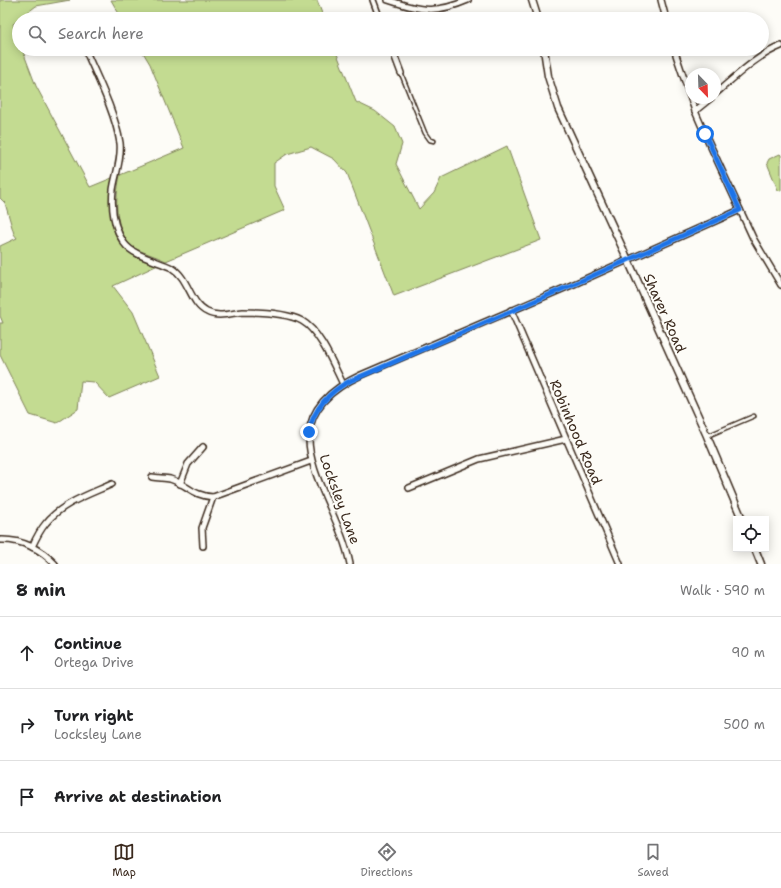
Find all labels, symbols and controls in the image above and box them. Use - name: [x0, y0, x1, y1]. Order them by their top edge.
- search box: [12, 12, 769, 56]
- icon: search: [26, 23, 48, 45]
- text: Search here: [58, 24, 144, 44]
- north arrow: [685, 68, 721, 104]
- route start: [696, 125, 714, 143]
- street label: Sharer Road: [640, 271, 691, 356]
- street label: Robinhood Road: [546, 377, 606, 487]
- route end: [300, 423, 318, 441]
- street label: Locksley Lane: [315, 451, 365, 547]
- map controls: [733, 516, 769, 552]
- button: locate: [733, 516, 769, 552]
- text: 8 min: [16, 579, 66, 601]
- text: Walk · 590 m: [680, 582, 765, 599]
- text: Continue: [54, 634, 122, 654]
- icon: ahead: [16, 642, 38, 664]
- text: 90 m: [731, 644, 765, 661]
- text: Ortega Drive: [54, 654, 134, 671]
- text: Turn right: [54, 706, 134, 726]
- icon: right: [16, 714, 38, 736]
- text: 500 m: [723, 716, 765, 733]
- text: Locksley Lane: [54, 726, 142, 743]
- icon: arrive: [16, 786, 38, 808]
- text: Arrive at destination: [54, 787, 222, 807]
- tab: Map: [112, 841, 136, 880]
- tab: Directions: [360, 841, 413, 880]
- tab: Saved: [637, 841, 669, 880]

